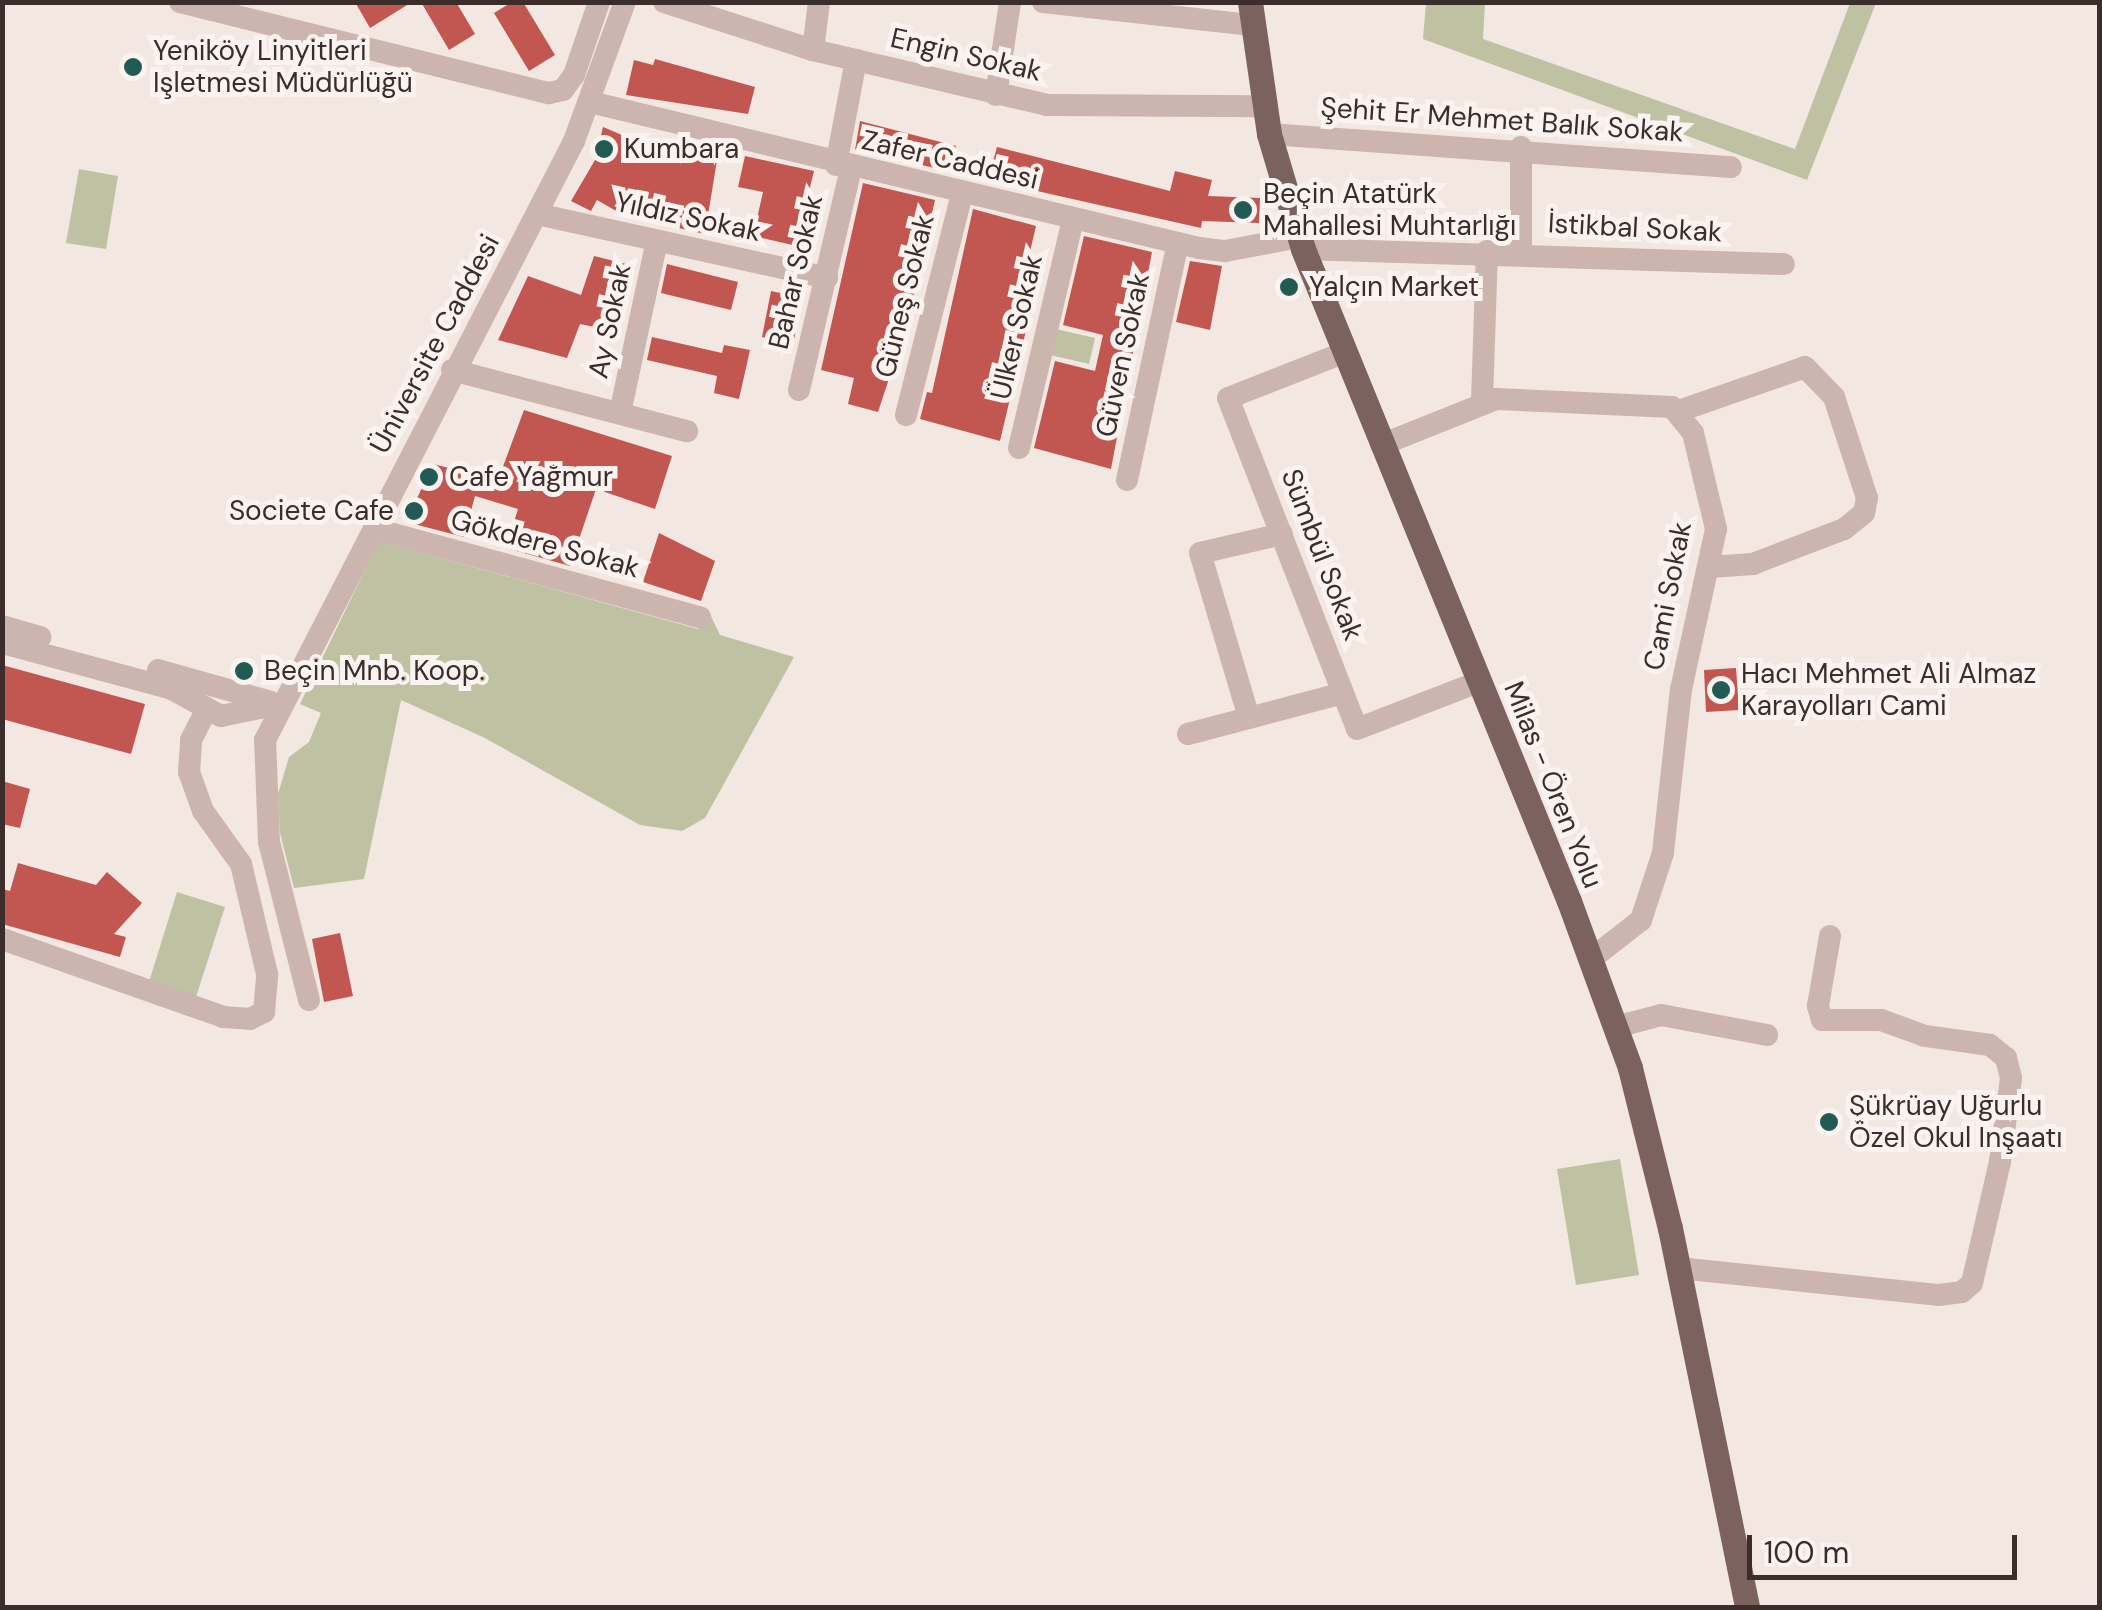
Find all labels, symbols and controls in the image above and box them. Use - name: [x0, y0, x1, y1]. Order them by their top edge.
- street label: Engin Sokak: [887, 21, 1045, 89]
- place label: Yeniköy Linyitleri Işletmesi Müdürlüğü: [153, 34, 413, 100]
- marker: Yeniköy Linyitleri Işletmesi Müdürlüğü: [122, 56, 144, 78]
- street label: Şehit Er Mehmet Balık Sokak: [1319, 91, 1685, 149]
- street label: Zafer Caddesi: [858, 123, 1042, 197]
- place label: Kumbara: [624, 132, 739, 166]
- marker: Kumbara: [593, 138, 615, 160]
- place label: Beçin Atatürk Mahallesi Muhtarlığı: [1263, 177, 1516, 243]
- street label: Yıldız Sokak: [612, 185, 764, 249]
- street label: Bahar Sokak: [762, 192, 830, 352]
- marker: Beçin Atatürk Mahallesi Muhtarlığı: [1232, 199, 1254, 221]
- street label: İstikbal Sokak: [1547, 207, 1723, 249]
- street label: Güneş Sokak: [869, 211, 941, 381]
- street label: Üniversite Caddesi: [363, 229, 507, 459]
- street label: Ülker Sokak: [984, 251, 1050, 403]
- street label: Ay Sokak: [581, 261, 639, 381]
- street label: Güven Sokak: [1089, 270, 1157, 440]
- place label: Yalçın Market: [1309, 270, 1479, 304]
- marker: Yalçın Market: [1278, 276, 1300, 298]
- place label: Cafe Yağmur: [449, 460, 613, 494]
- street label: Sümbül Sokak: [1274, 465, 1370, 645]
- marker: Cafe Yağmur: [418, 466, 440, 488]
- place label: Societe Cafe: [229, 494, 394, 528]
- marker: Societe Cafe: [403, 500, 425, 522]
- street label: Gökdere Sokak: [447, 503, 643, 585]
- street label: Cami Sokak: [1637, 519, 1699, 673]
- place label: Beçin Mnb. Koop.: [264, 654, 485, 688]
- place label: Hacı Mehmet Ali Almaz Karayolları Cami: [1741, 657, 2036, 723]
- marker: Beçin Mnb. Koop.: [233, 660, 255, 682]
- street label: Milas - Ören Yolu: [1496, 677, 1610, 893]
- marker: Hacı Mehmet Ali Almaz Karayolları Cami: [1710, 679, 1732, 701]
- place label: Şükrüay Uğurlu Özel Okul Inşaatı: [1849, 1089, 2063, 1155]
- marker: Şükrüay Uğurlu Özel Okul Inşaatı: [1818, 1111, 1840, 1133]
- scale bar: [1752, 1515, 2022, 1577]
- text: 100 m: [1764, 1533, 1849, 1572]

